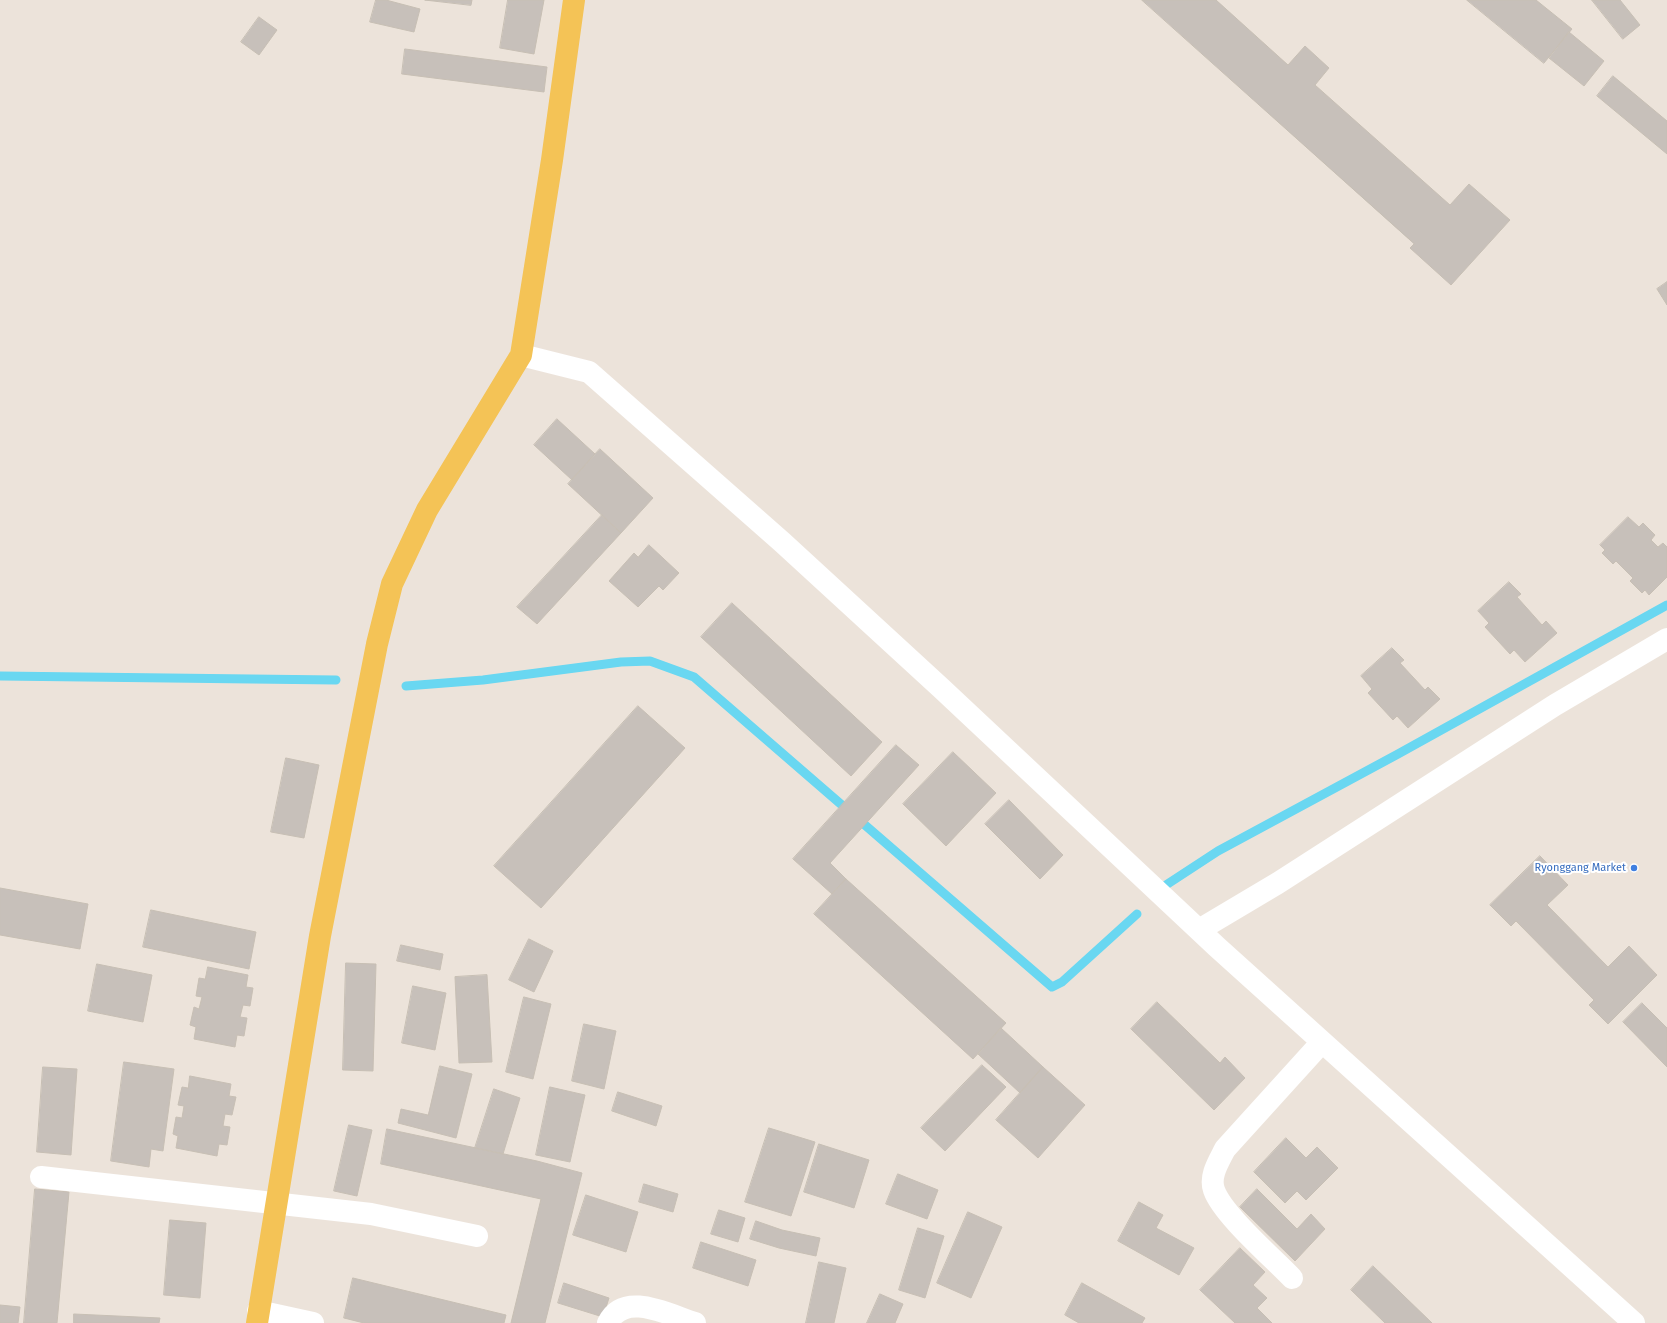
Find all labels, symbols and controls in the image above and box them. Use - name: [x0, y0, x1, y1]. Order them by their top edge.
- place label: Ryonggang Market: [1535, 861, 1626, 875]
- marker: Ryonggang Market: [1629, 863, 1639, 873]

